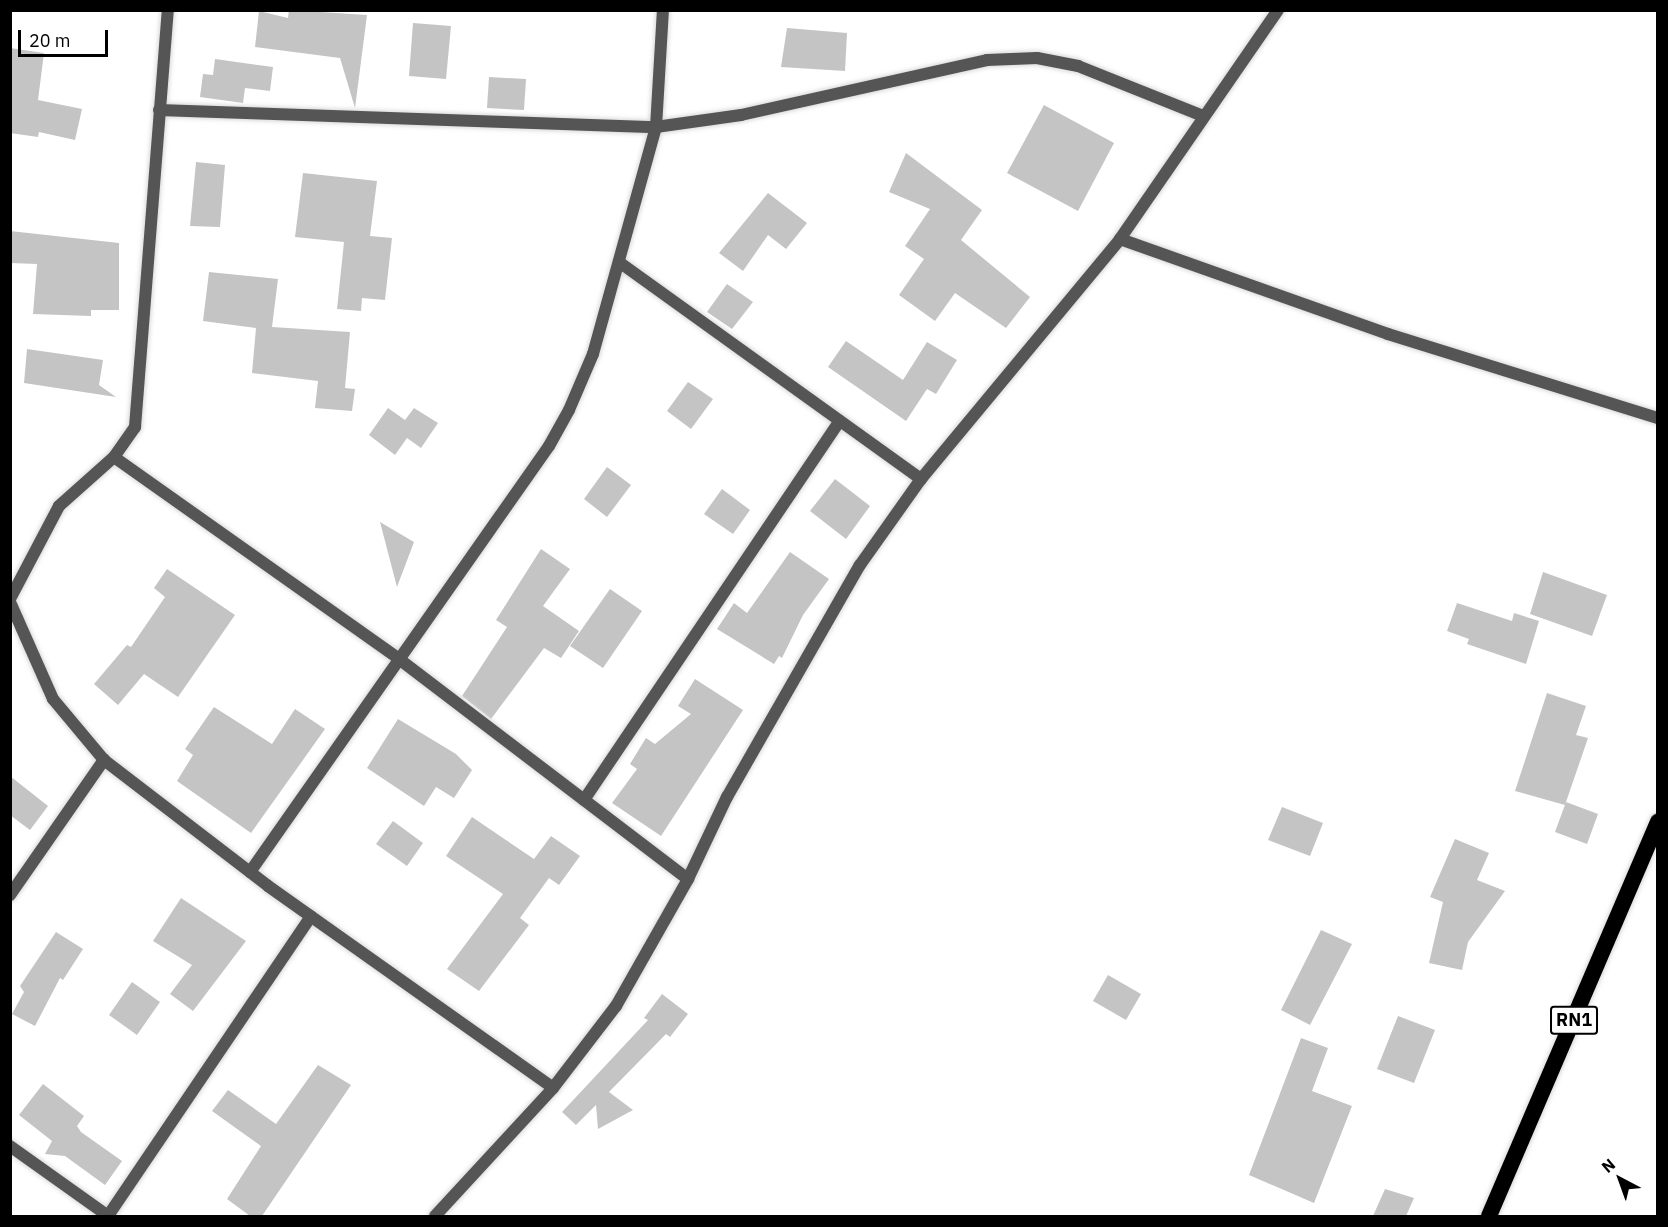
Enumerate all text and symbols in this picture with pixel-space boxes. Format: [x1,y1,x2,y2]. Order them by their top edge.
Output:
scale bar [21,18,111,56]
text: 20 m [29,29,71,52]
road number: RN1 [1550,1005,1598,1035]
north arrow [1590,1149,1650,1209]
text: N [1597,1154,1619,1177]

